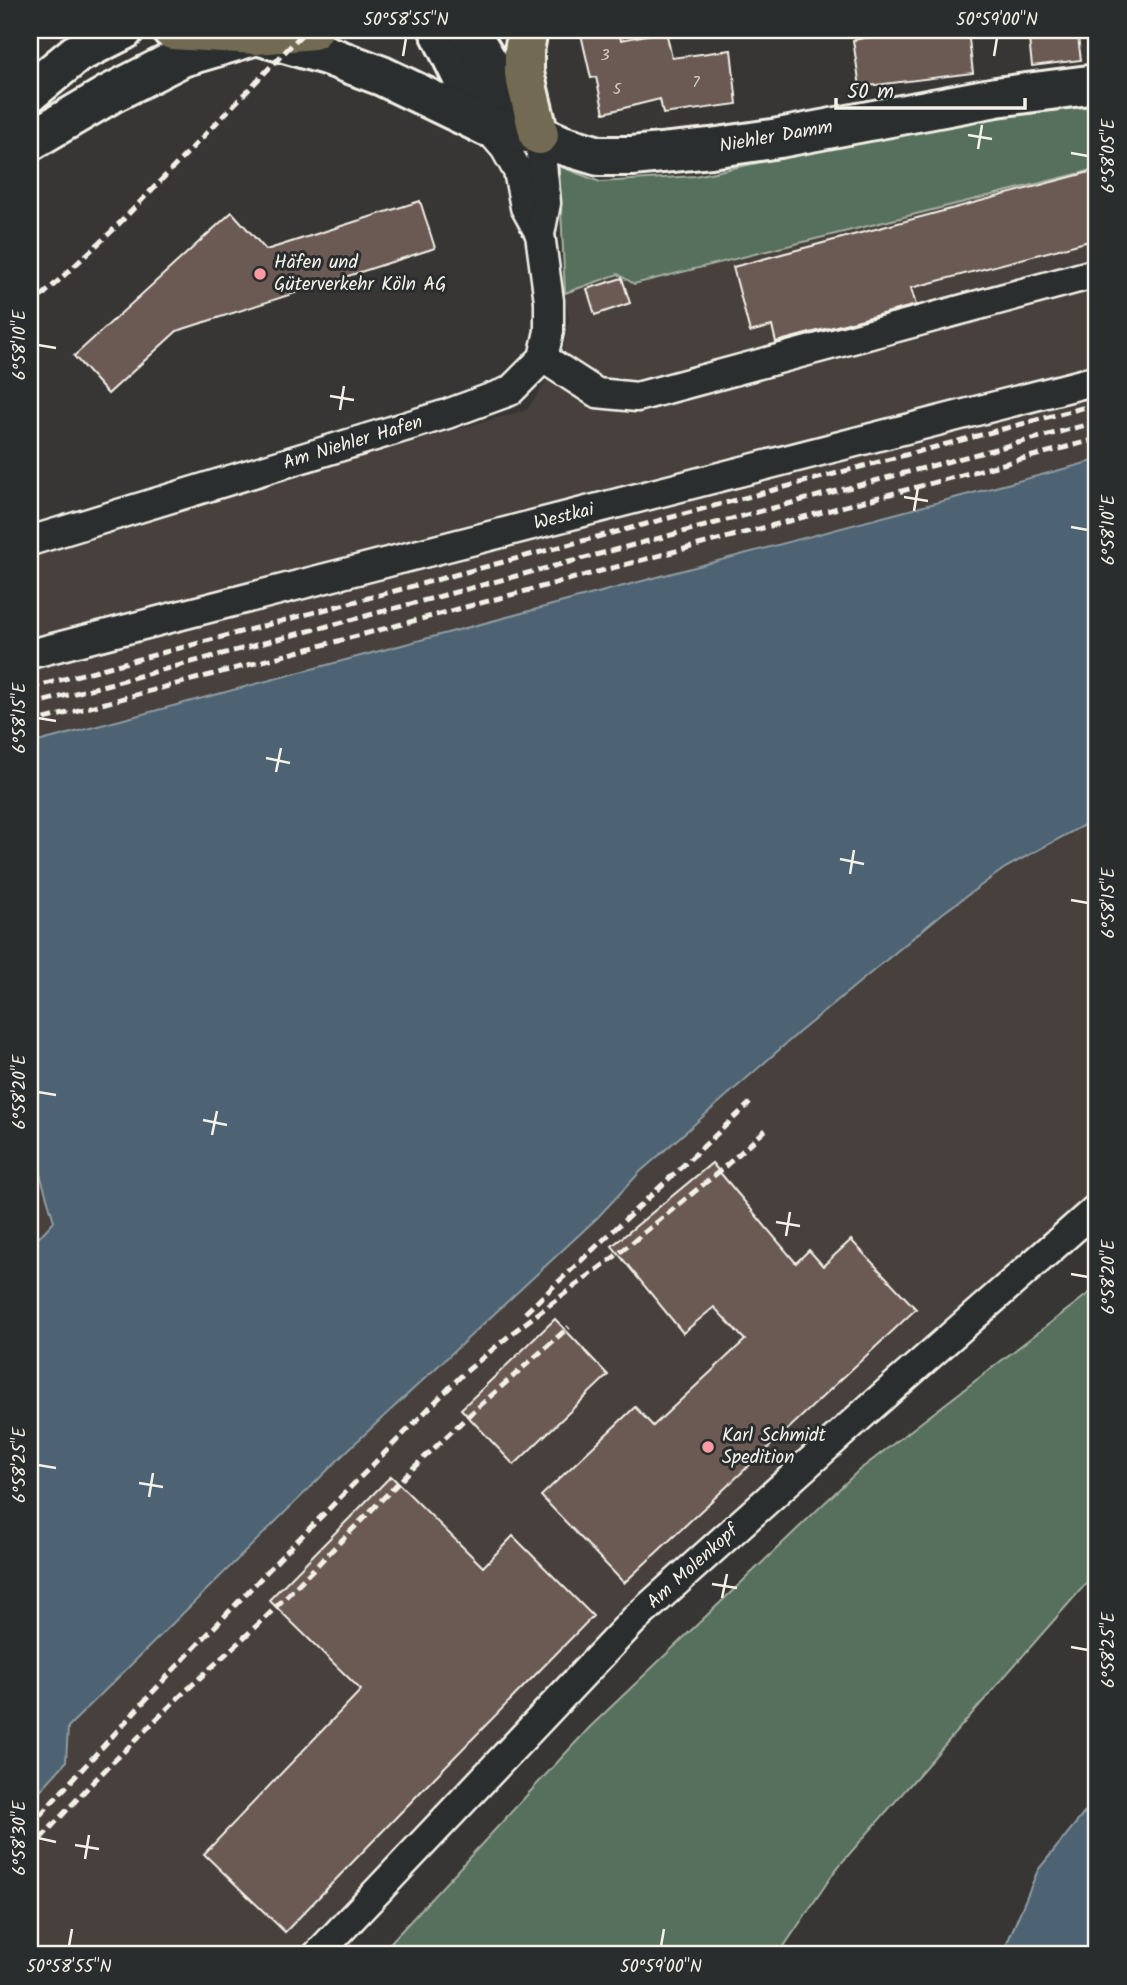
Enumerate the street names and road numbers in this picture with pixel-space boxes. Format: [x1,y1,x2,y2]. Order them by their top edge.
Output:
street label: Niehler Damm [717,112,835,162]
street label: Am Niehler Hafen [279,407,427,479]
street label: Westkai [531,495,599,539]
street label: Am Molenkopf [640,1516,747,1617]

